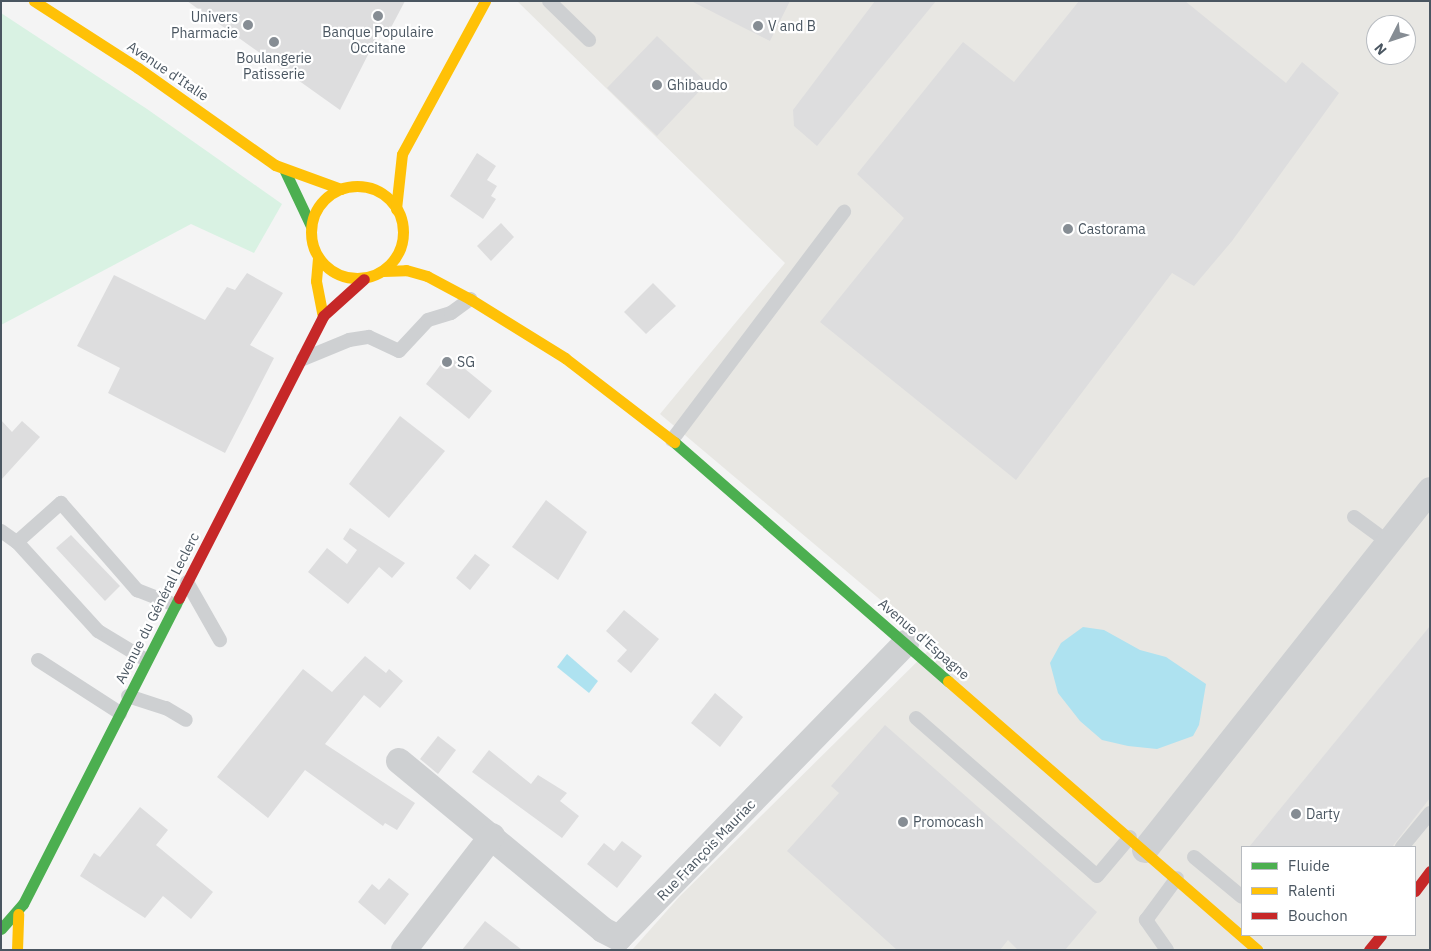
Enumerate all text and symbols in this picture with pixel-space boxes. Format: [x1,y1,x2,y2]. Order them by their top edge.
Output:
place label: Univers Pharmacie [171,9,238,41]
marker: Banque Populaire Occitane [372,10,384,22]
north arrow [1366,15,1416,65]
place label: V and B [768,18,816,34]
marker: Univers Pharmacie [242,19,254,31]
marker: V and B [752,20,764,32]
place label: Banque Populaire Occitane [322,24,434,56]
marker: Boulangerie Patisserie [268,36,280,48]
street label: Avenue d'Italie [124,38,212,104]
text: N [1370,39,1391,59]
place label: Boulangerie Patisserie [236,50,312,82]
place label: Ghibaudo [667,77,728,93]
marker: Ghibaudo [651,79,663,91]
place label: Castorama [1078,221,1146,237]
marker: Castorama [1062,223,1074,235]
place label: SG [457,354,475,370]
marker: SG [441,356,453,368]
street label: Avenue du Général Leclerc [112,530,202,686]
street label: Avenue d'Espagne [875,595,973,683]
street label: Rue François Mauriac [653,796,759,904]
place label: Darty [1306,806,1340,822]
marker: Darty [1290,808,1302,820]
place label: Promocash [913,814,984,830]
marker: Promocash [897,816,909,828]
legend [1241,846,1416,936]
text: Fluide [1288,856,1330,875]
text: Ralenti [1288,881,1335,900]
text: Bouchon [1288,906,1348,925]

